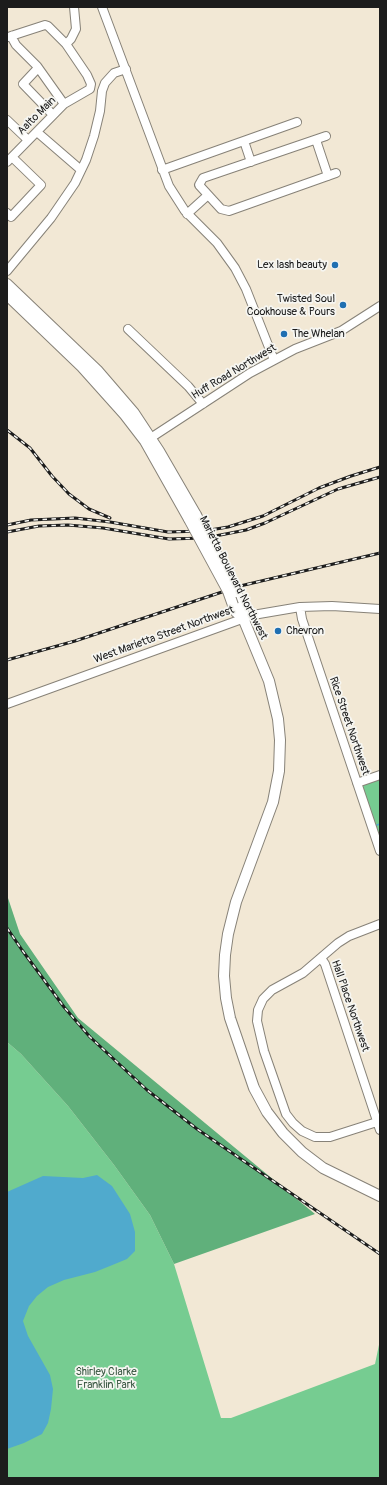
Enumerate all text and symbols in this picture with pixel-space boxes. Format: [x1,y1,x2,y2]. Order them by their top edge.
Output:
street label: Aalto Main [15,94,59,138]
place label: Lex lash beauty [257,258,327,272]
marker: Lex lash beauty [330,260,340,270]
place label: Twisted Soul Cookhouse & Pours [247,292,335,318]
marker: Twisted Soul Cookhouse & Pours [338,300,348,310]
place label: The Whelan [292,327,345,341]
marker: The Whelan [279,329,289,339]
street label: Huff Road Northwest [189,342,279,402]
street label: Marietta Boulevard Northwest [196,514,270,642]
street label: West Marietta Street Northwest [92,603,236,667]
place label: Chevron [286,624,324,638]
marker: Chevron [273,626,283,636]
street label: Rice Street Northwest [326,675,372,777]
street label: Hall Place Northwest [328,958,372,1054]
park label: Shirley Clarke Franklin Park [75,1365,137,1391]

